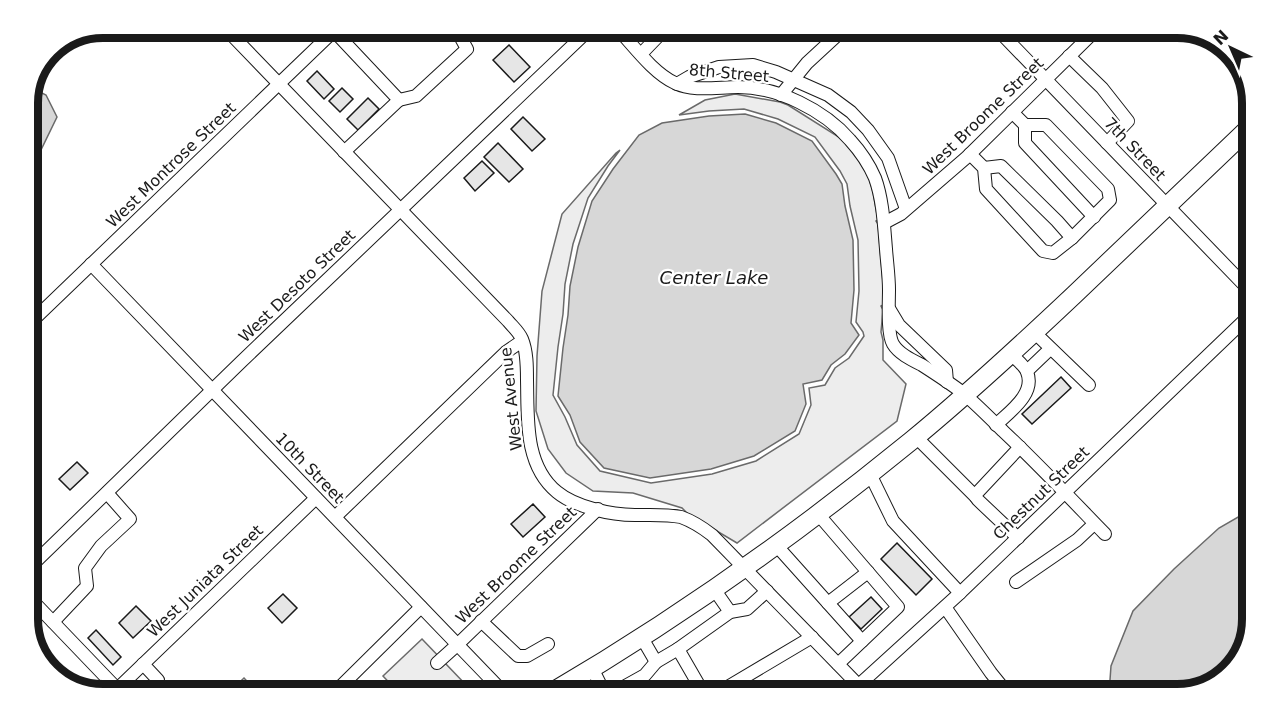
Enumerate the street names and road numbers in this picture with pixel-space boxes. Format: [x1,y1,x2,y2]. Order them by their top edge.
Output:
street label: West Broome Street [919,53,1047,179]
street label: 8th Street [688,60,770,86]
street label: West Montrose Street [102,98,240,232]
street label: 7th Street [1100,114,1170,184]
street label: West Desoto Street [235,226,359,346]
street label: West Avenue [496,346,526,452]
street label: 10th Street [272,429,348,507]
street label: Chestnut Street [989,442,1093,544]
street label: West Broome Street [452,502,580,628]
street label: West Juniata Street [143,521,267,641]

